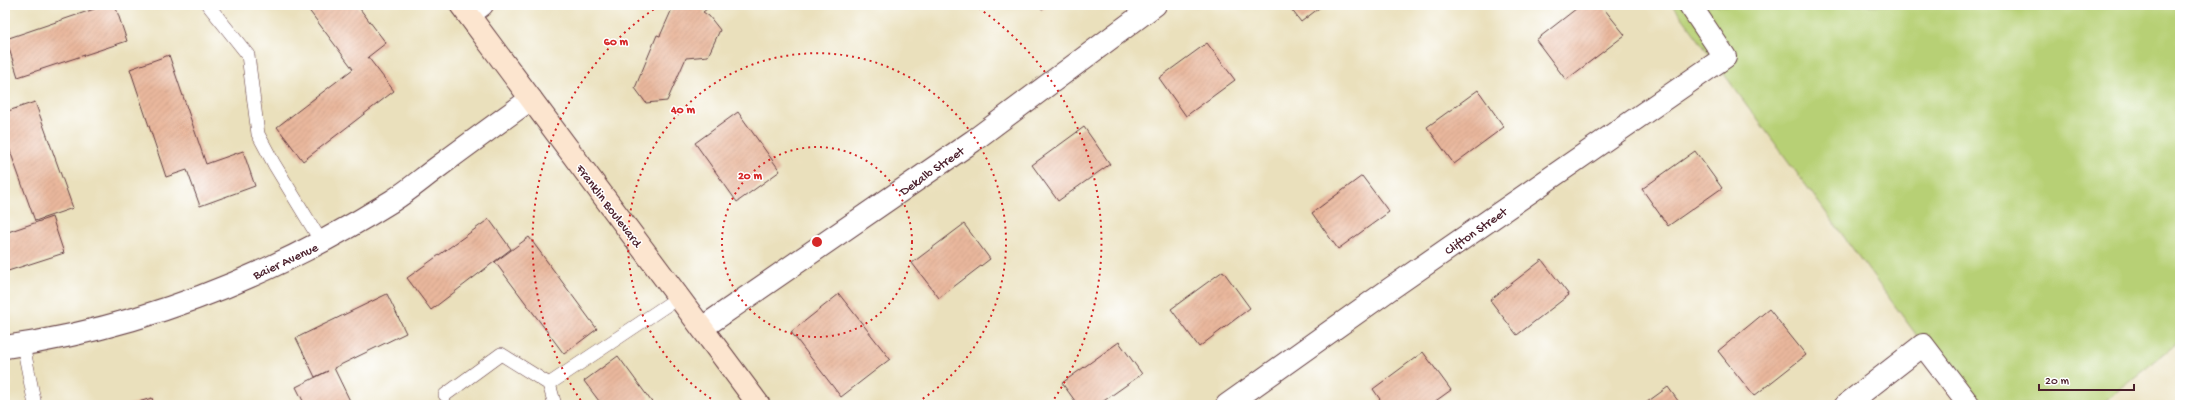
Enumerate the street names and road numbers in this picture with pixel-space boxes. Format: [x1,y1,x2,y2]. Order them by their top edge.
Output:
street label: Dekalb Street [896,143,969,200]
street label: Franklin Boulevard [571,161,645,252]
street label: Clifton Street [1442,204,1512,259]
street label: Baier Avenue [250,241,321,284]

